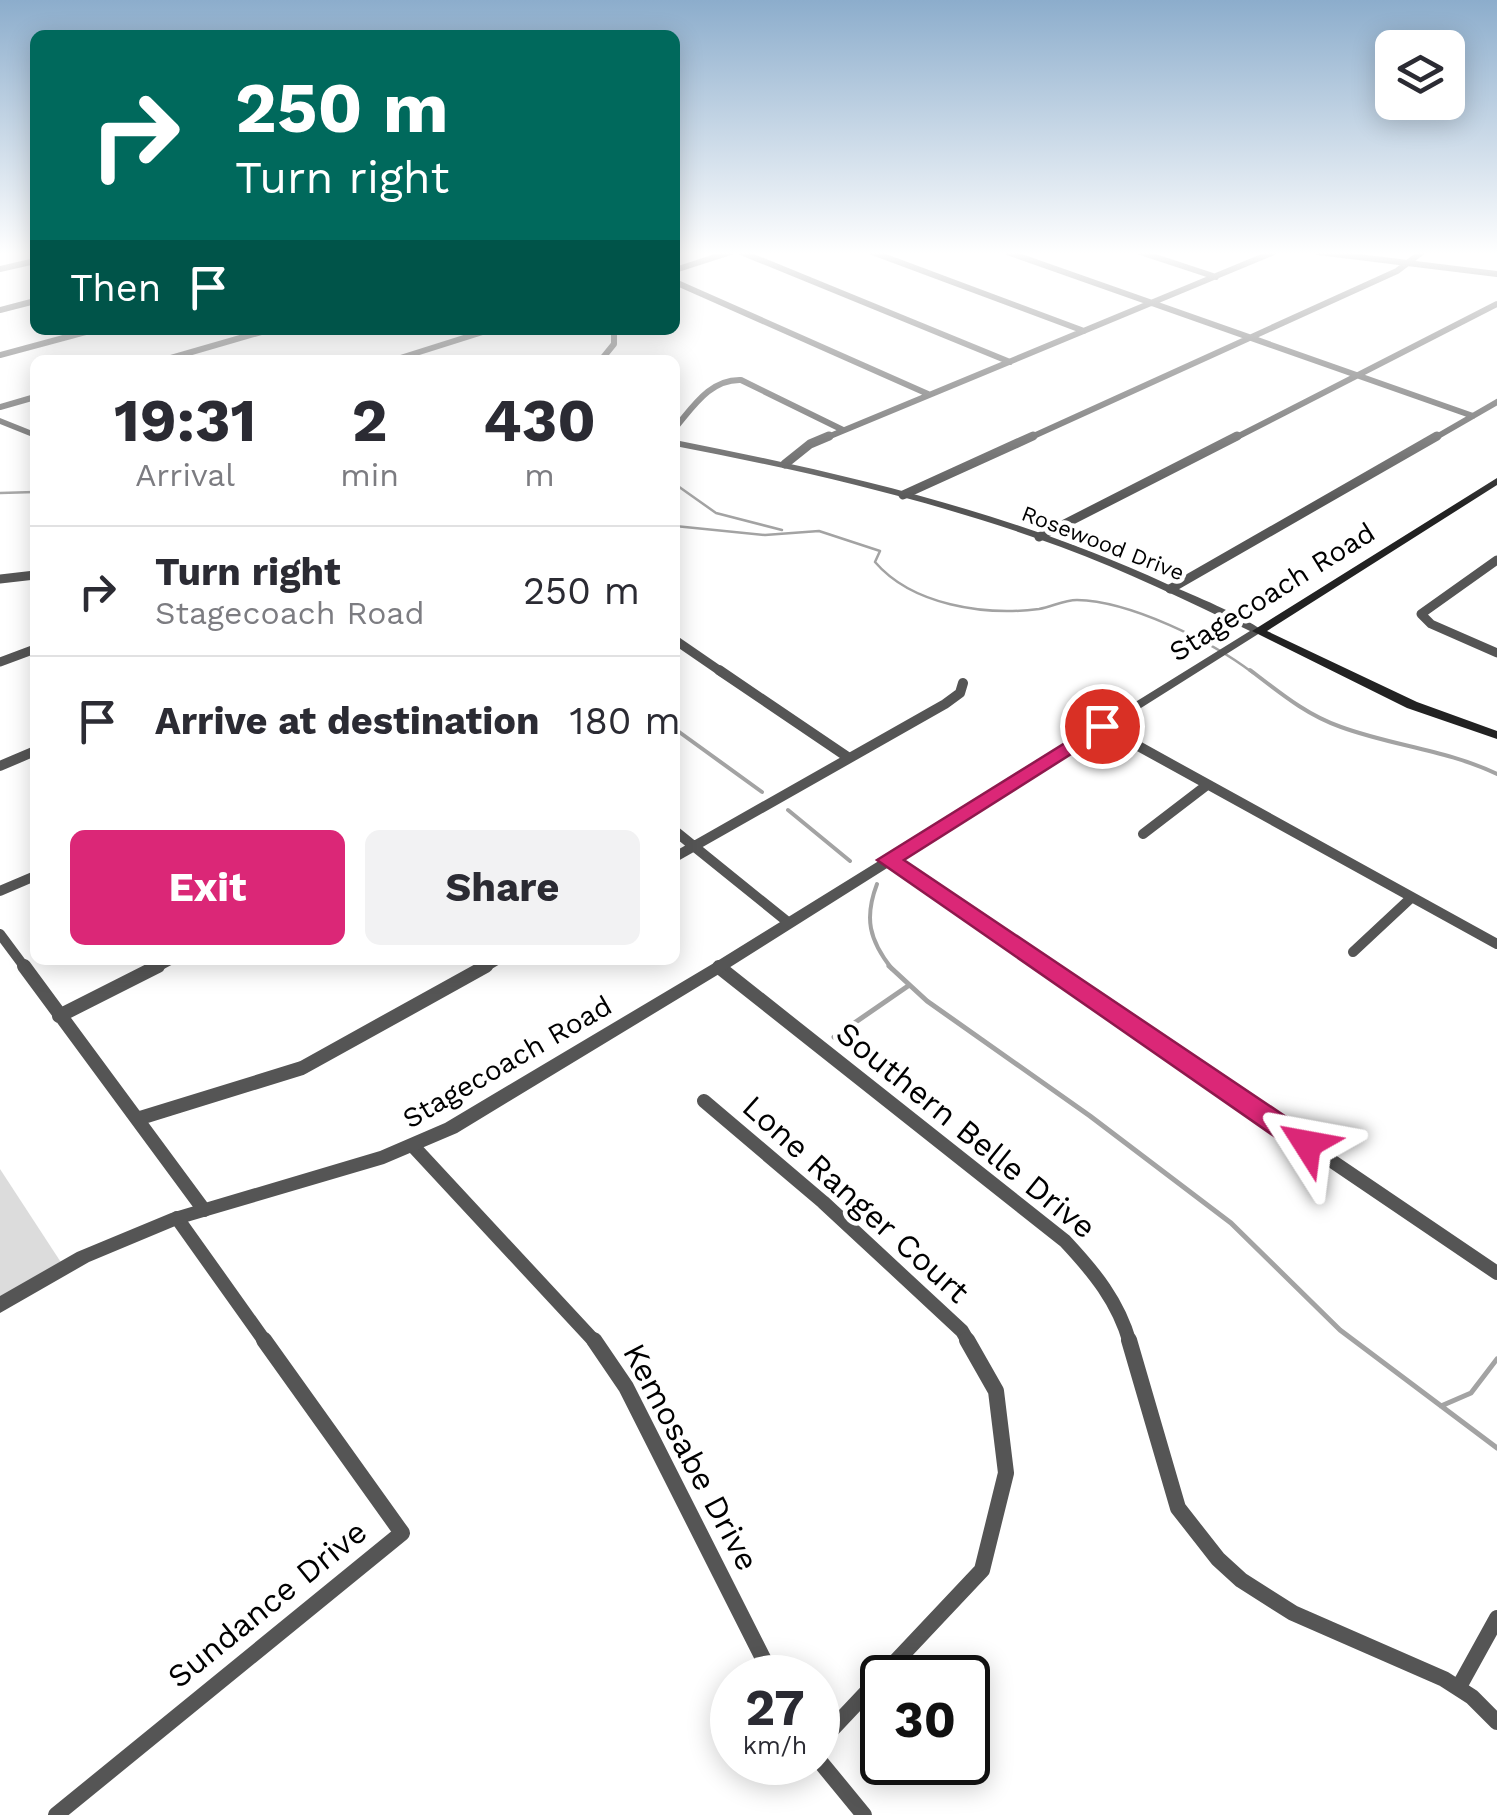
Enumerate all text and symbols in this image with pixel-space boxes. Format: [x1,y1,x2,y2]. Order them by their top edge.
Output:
map controls [1375,30,1465,120]
button: layers [1375,30,1465,120]
text: 250 m [235,67,449,149]
icon: right [70,70,200,200]
text: Turn right [235,151,449,204]
icon: arrive [181,260,236,315]
text: Then [70,266,161,310]
text: 19:31 [114,385,256,456]
text: 2 [352,385,388,456]
text: 430 [483,385,596,456]
text: Arrival [135,456,235,494]
text: min [340,456,399,494]
text: m [524,456,555,494]
street label: Rosewood Drive [1018,501,1188,585]
street label: Stagecoach Road [1163,516,1381,668]
text: Turn right [155,550,341,594]
icon: right [70,564,125,619]
text: 250 m [523,569,640,613]
text: Stagecoach Road [155,594,425,632]
pin [1060,684,1145,769]
icon: arrive [70,694,125,749]
text: Arrive at destination [155,699,540,743]
text: 180 m [570,699,681,743]
icon: arrive [1075,699,1130,754]
button: Exit [70,830,345,945]
button: Share [365,830,640,945]
street label: Stagecoach Road [397,989,617,1135]
street label: Southern Belle Drive [829,1014,1103,1246]
street label: Lone Ranger Court [735,1087,977,1311]
position arrow [1255,1092,1359,1196]
street label: Kemosabe Drive [615,1337,767,1577]
street label: Sundance Drive [160,1512,374,1696]
speed limit sign: 30 [860,1655,990,1785]
text: 27 [745,1678,805,1737]
text: km/h [743,1731,807,1760]

